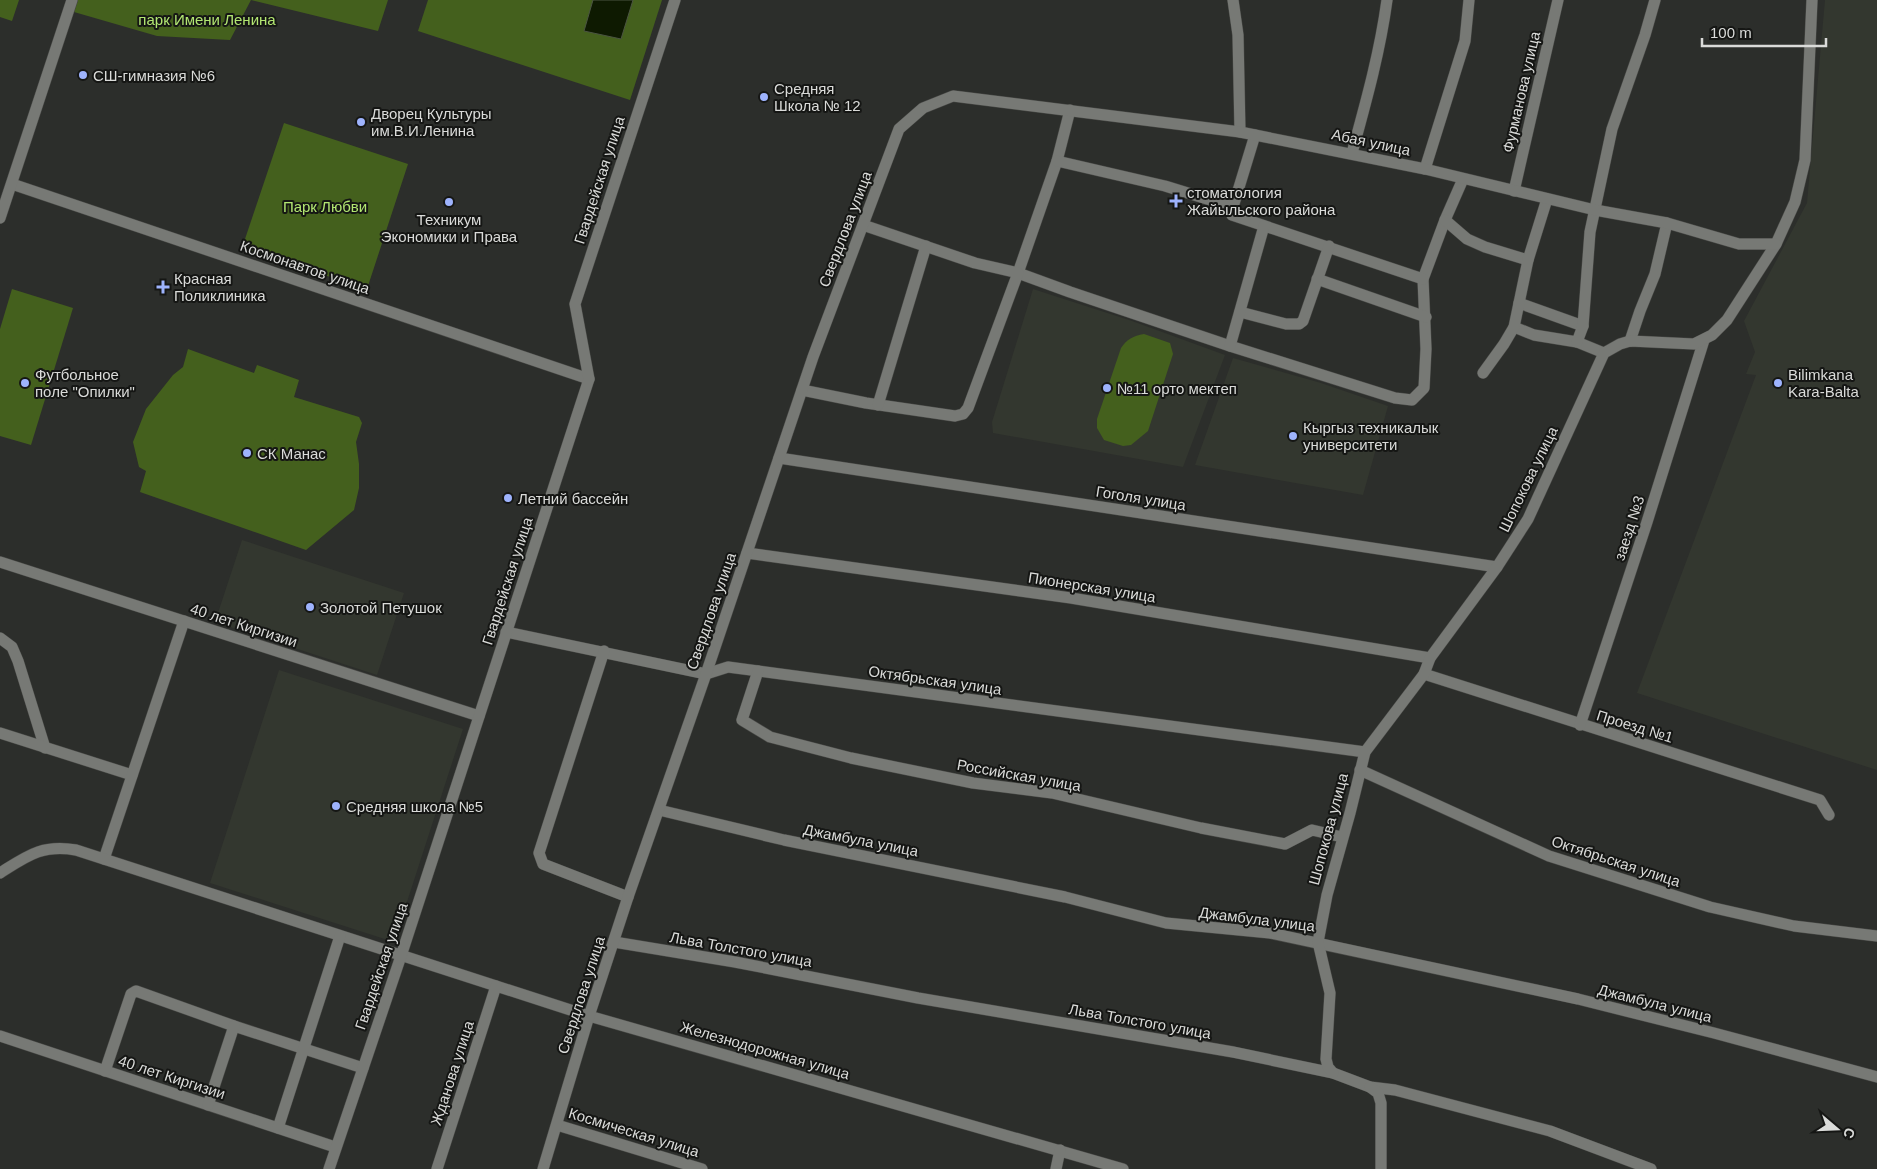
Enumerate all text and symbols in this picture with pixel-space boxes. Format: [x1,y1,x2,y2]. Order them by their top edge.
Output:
park label: парк Имени Ленина [138,11,276,28]
scale bar [1702,15,1826,47]
text: 100 m [1710,24,1752,41]
street label: Фурманова улица [1499,29,1543,154]
place label: СШ-гимназия №6 [93,67,215,84]
marker: СШ-гимназия №6 [77,69,89,81]
place label: Средняя Школа № 12 [774,80,861,114]
marker: Средняя Школа № 12 [758,91,770,103]
place label: Дворец Культуры им.В.И.Ленина [371,105,492,139]
street label: Гвардейская улица [570,113,628,246]
marker: Дворец Культуры им.В.И.Ленина [355,116,367,128]
street label: Абая улица [1330,125,1413,159]
street label: Свердлова улица [815,168,875,289]
place label: стоматология Жайыльского района [1187,184,1336,218]
marker: стоматология Жайыльского района [1169,194,1183,208]
marker: Техникум Экономики и Права [443,196,455,208]
park label: Парк Любви [283,198,367,215]
place label: Техникум Экономики и Права [381,211,518,245]
street label: Космонавтов улица [238,237,373,297]
place label: Красная Поликлиника [174,270,266,304]
marker: Красная Поликлиника [156,280,170,294]
place label: Футбольное поле "Опилки" [35,366,135,400]
place label: Bilimkana Kara-Balta [1788,366,1860,400]
marker: Футбольное поле "Опилки" [19,377,31,389]
marker: Bilimkana Kara-Balta [1772,377,1784,389]
place label: №11 орто мектеп [1117,380,1237,397]
marker: №11 орто мектеп [1101,382,1113,394]
place label: Кыргыз техникалык университети [1303,419,1439,453]
street label: Шопокова улица [1495,423,1561,534]
marker: Кыргыз техникалык университети [1287,430,1299,442]
place label: СК Манас [257,445,326,462]
marker: СК Манас [241,447,253,459]
street label: Гоголя улица [1095,482,1188,514]
place label: Летний бассейн [518,490,628,507]
marker: Летний бассейн [502,492,514,504]
street label: заезд №3 [1611,493,1647,563]
street label: Гвардейская улица [478,514,536,647]
street label: Свердлова улица [683,550,739,672]
street label: Пионерская улица [1027,569,1158,606]
place label: Золотой Петушок [320,599,442,616]
street label: 40 лет Киргизии [188,600,300,650]
marker: Золотой Петушок [304,601,316,613]
street label: Октябрьская улица [867,662,1003,698]
street label: Проезд №1 [1595,706,1675,746]
street label: Российская улица [956,756,1083,794]
street label: Шопокова улица [1305,771,1351,887]
place label: Средняя школа №5 [346,798,483,815]
marker: Средняя школа №5 [330,800,342,812]
street label: Джамбула улица [802,821,921,860]
street label: Октябрьская улица [1549,832,1683,890]
street label: Гвардейская улица [351,900,411,1032]
street label: Джамбула улица [1198,903,1317,935]
street label: Льва Толстого улица [669,928,814,970]
street label: Свердлова улица [554,933,608,1056]
street label: Джамбула улица [1596,981,1714,1026]
street label: Льва Толстого улица [1068,1000,1213,1042]
street label: Жданова улица [427,1018,477,1128]
street label: Железнодорожная улица [678,1018,852,1083]
street label: 40 лет Киргизии [116,1052,228,1102]
street label: Космическая улица [567,1104,702,1160]
north arrow [1812,1104,1862,1154]
text: С [1840,1126,1859,1141]

